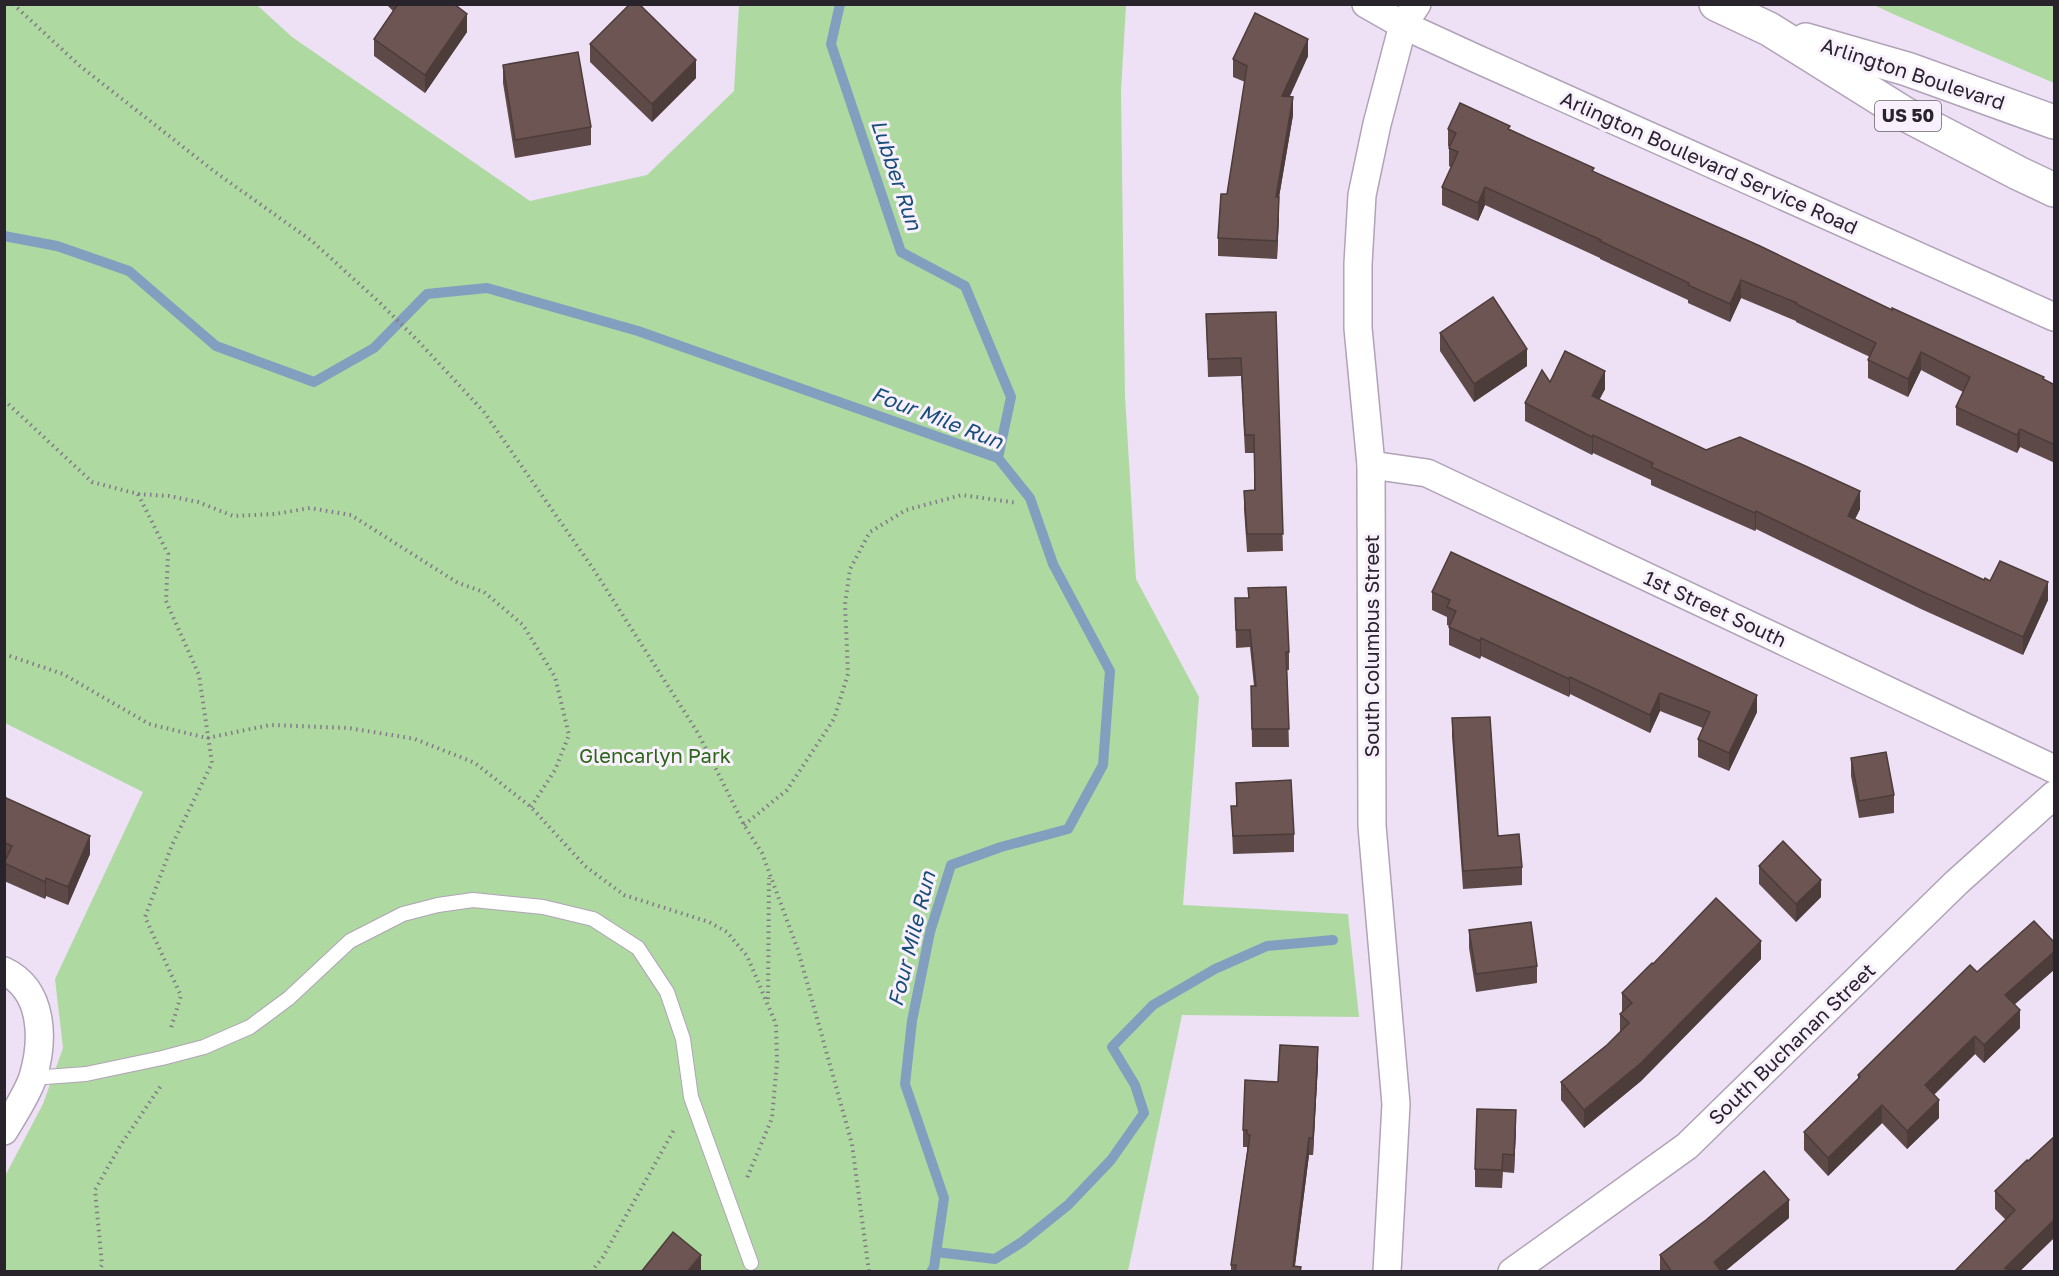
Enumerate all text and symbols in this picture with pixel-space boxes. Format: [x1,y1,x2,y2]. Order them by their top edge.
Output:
street label: Arlington Boulevard [1819,32,2008,114]
street label: Arlington Boulevard Service Road [1557,86,1862,239]
road number: US 50 [1875,101,1941,131]
water label: Lubber Run [866,116,928,234]
water label: Four Mile Run [868,380,1008,454]
street label: South Columbus Street [1359,534,1383,758]
street label: 1st Street South [1640,565,1791,652]
park label: Glencarlyn Park [579,743,731,767]
water label: Four Mile Run [882,868,941,1009]
street label: South Buchanan Street [1703,957,1880,1129]

